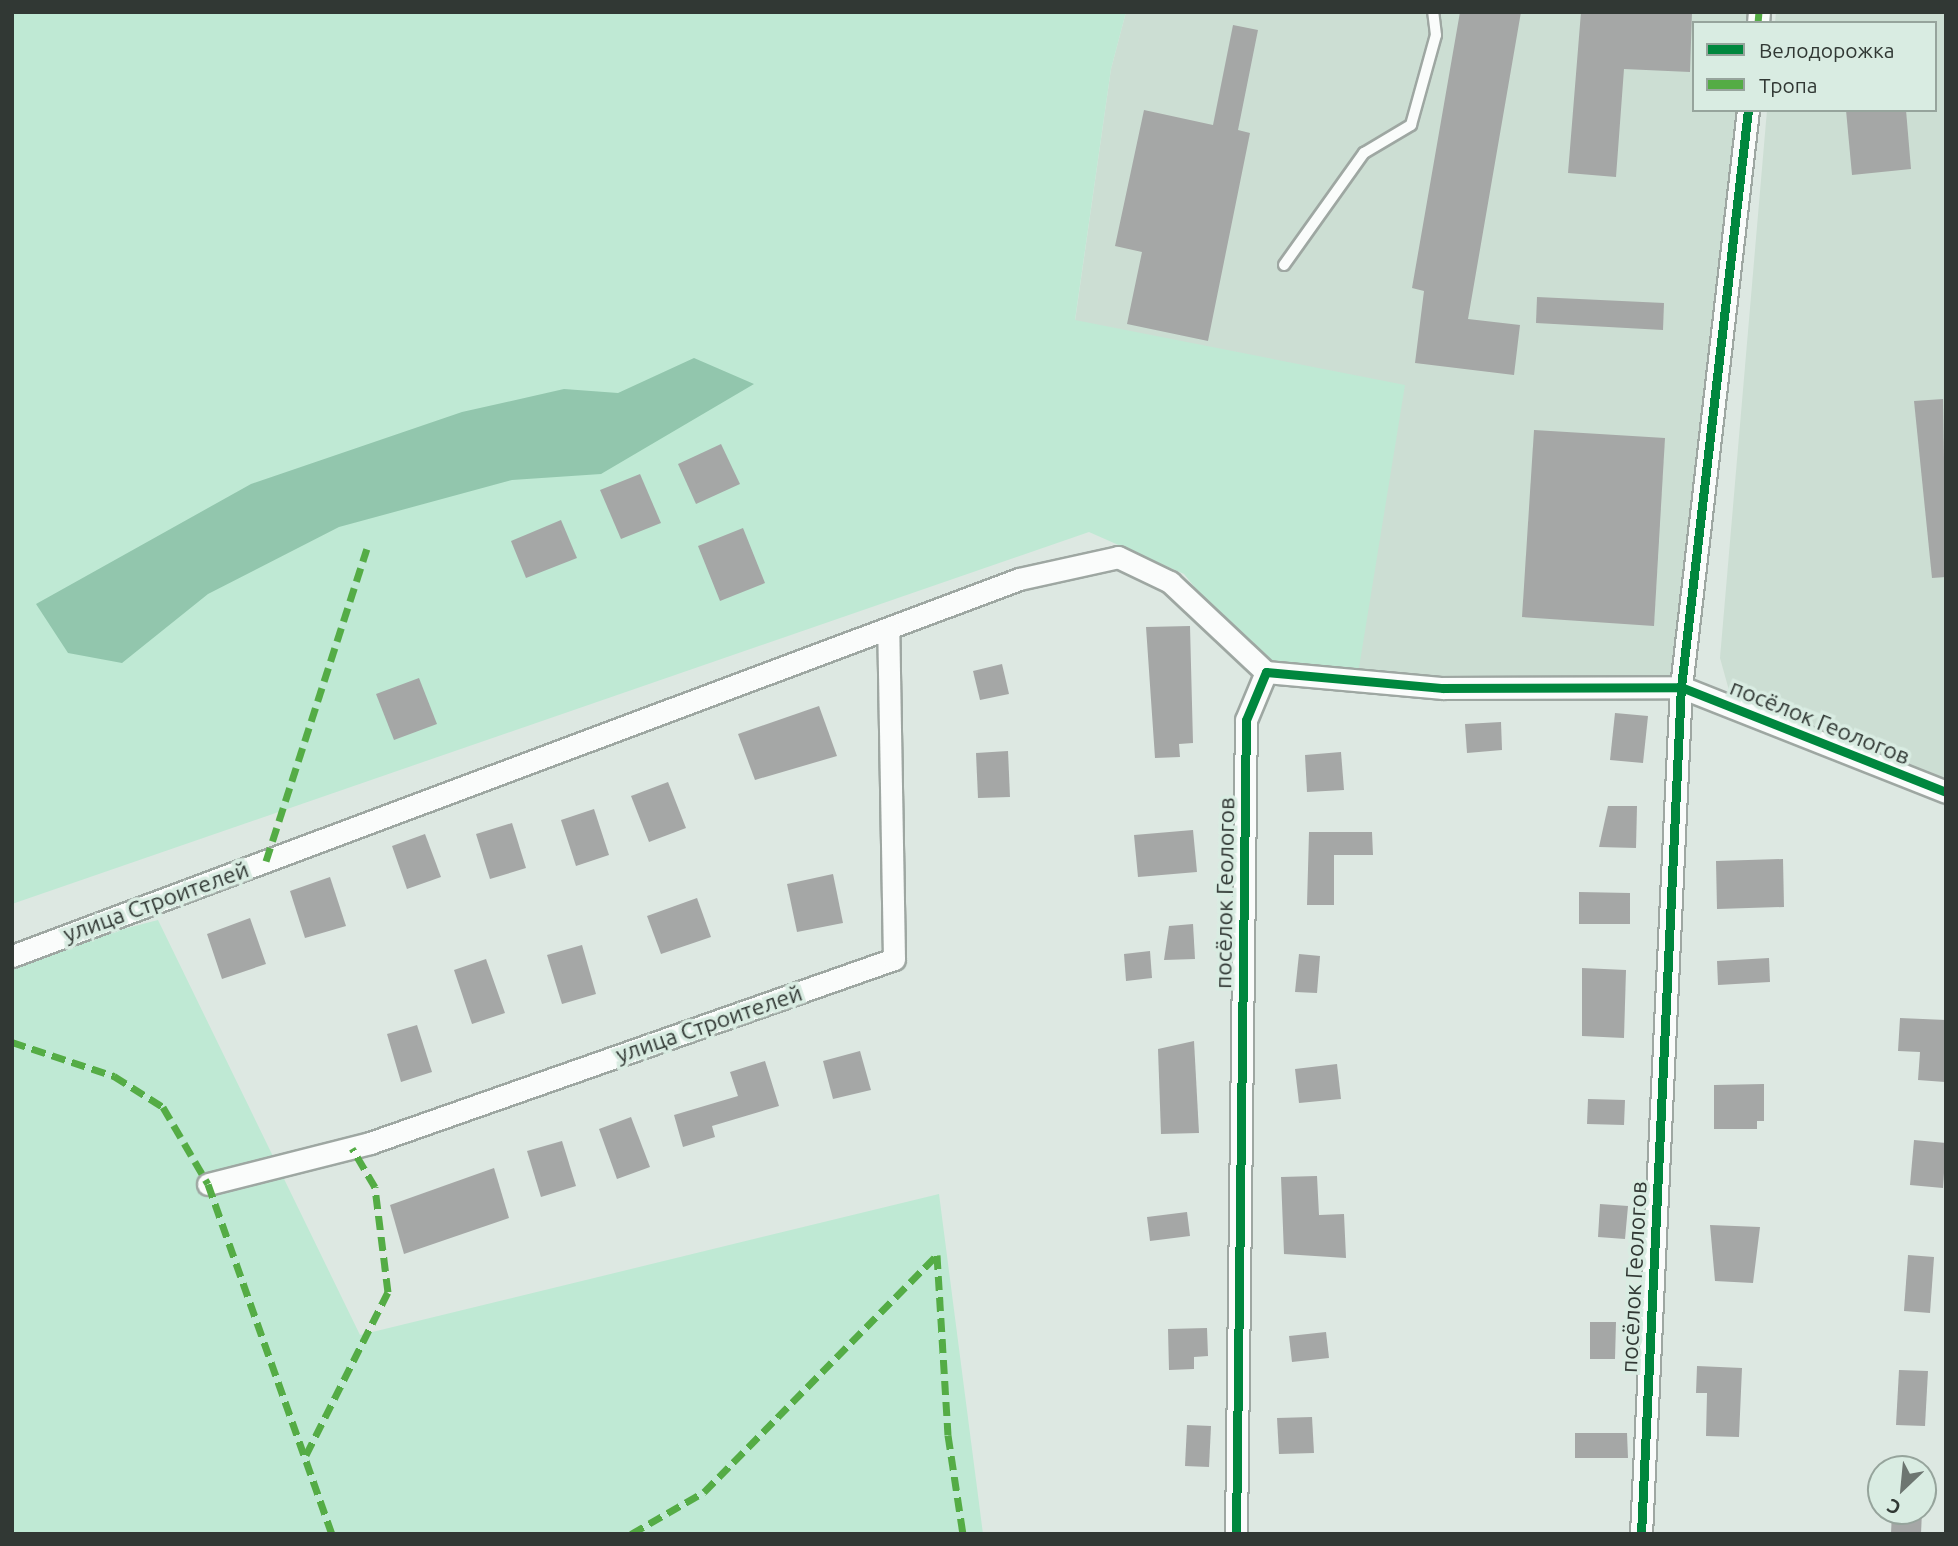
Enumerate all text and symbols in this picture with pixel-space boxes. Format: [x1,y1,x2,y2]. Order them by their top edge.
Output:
legend [1692,21,1937,112]
text: Велодорожка [1759,38,1895,62]
text: Тропа [1759,73,1818,97]
street label: посёлок Геологов [1726,673,1914,771]
street label: посёлок Геологов [1210,797,1240,989]
street label: улица Строителей [60,856,252,948]
street label: улица Строителей [612,979,806,1069]
street label: посёлок Геологов [1615,1181,1653,1373]
north arrow [1867,1455,1937,1525]
text: С [1883,1495,1904,1520]

